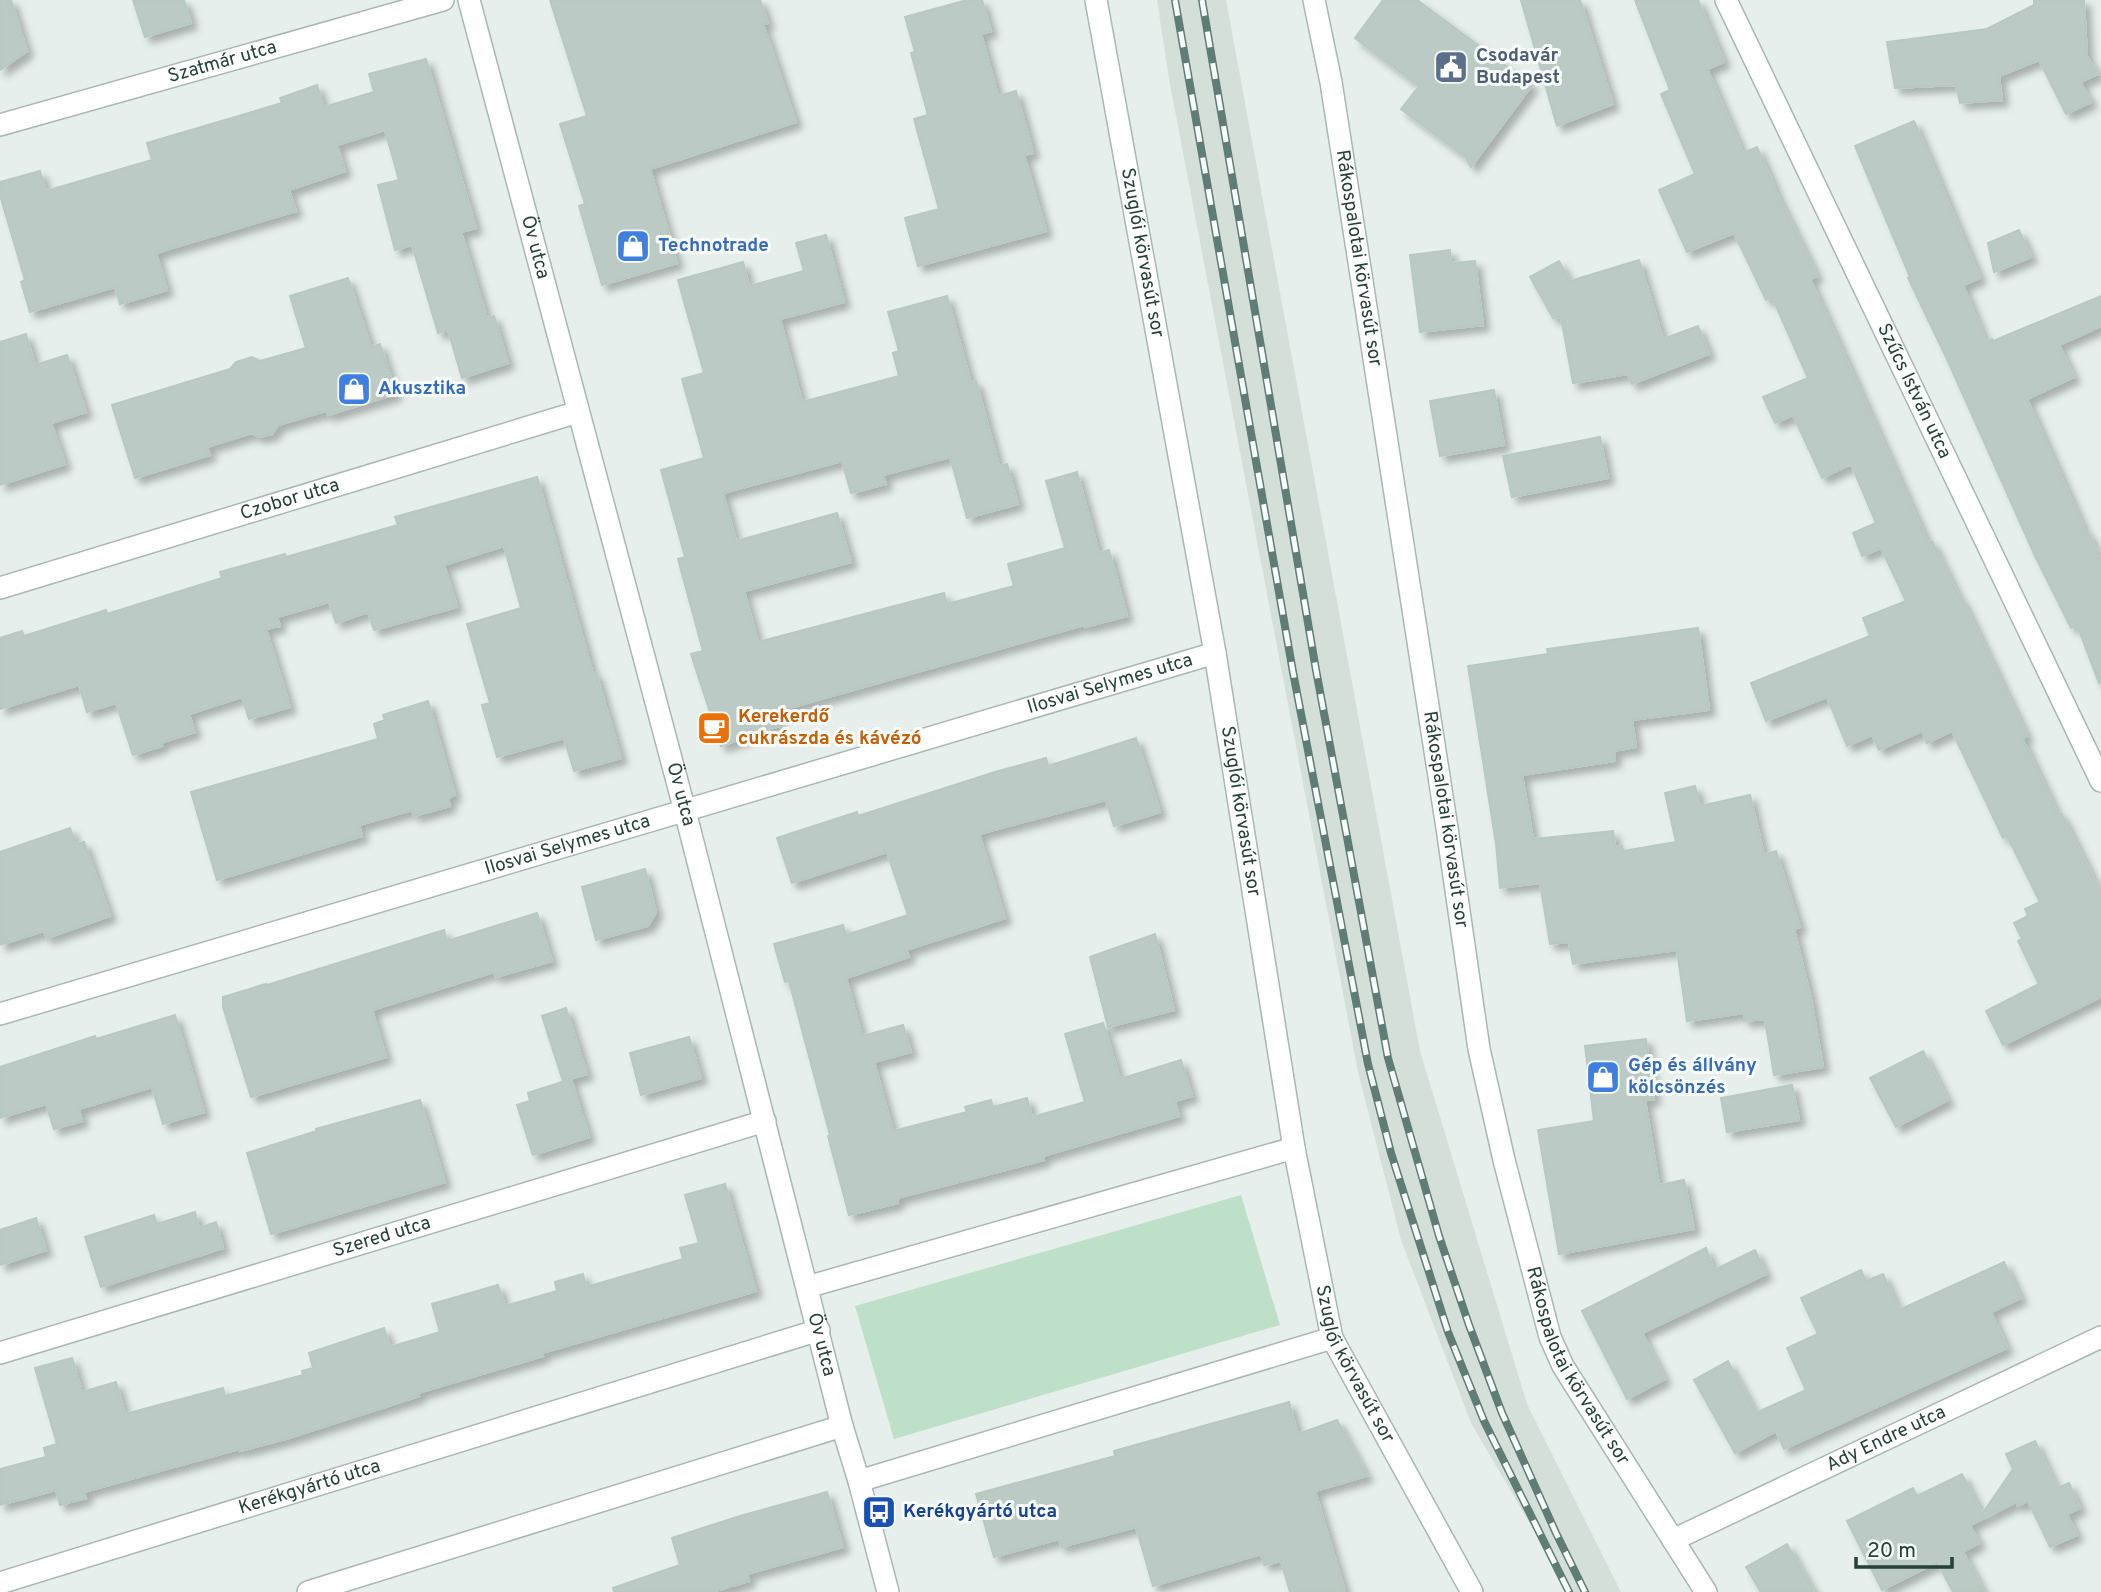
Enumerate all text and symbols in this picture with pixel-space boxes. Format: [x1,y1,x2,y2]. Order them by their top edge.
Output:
street label: Szatmár utca [165,35,280,89]
place label: Csodavár Budapest [1476,44,1560,90]
public building icon: Csodavár Budapest [1432,48,1470,86]
street label: Rákospalotai körvasút sor [1330,148,1387,369]
street label: Szuglói körvasút sor [1115,166,1169,340]
street label: Öv utca [515,213,555,282]
shop icon: Technotrade [614,227,652,265]
place label: Technotrade [658,234,769,258]
street label: Szűcs István utca [1871,320,1957,463]
shop icon: Akusztika [335,370,373,408]
place label: Akusztika [378,377,466,401]
street label: Czobor utca [237,473,342,526]
street label: Ilosvai Selymes utca [1024,648,1196,720]
place label: Kerekerdő cukrászda és kávézó [738,705,922,751]
cafe icon: Kerekerdő cukrászda és kávézó [695,709,733,747]
street label: Rákospalotai körvasút sor [1417,709,1473,930]
street label: Szuglói körvasút sor [1215,724,1266,899]
street label: Öv utca [661,760,700,829]
street label: Ilosvai Selymes utca [482,809,653,881]
place label: Gép és állvány kölcsönzés [1628,1054,1757,1100]
shop icon: Gép és állvány kölcsönzés [1584,1058,1622,1096]
street label: Szered utca [330,1211,434,1263]
street label: Rákospalotai körvasút sor [1520,1264,1635,1470]
street label: Szuglói körvasút sor [1310,1283,1400,1448]
street label: Öv utca [802,1310,841,1379]
street label: Ady Endre utca [1823,1400,1950,1477]
street label: Kerékgyártó utca [236,1454,383,1521]
bus stop icon: Kerékgyártó utca [860,1493,898,1531]
place label: Kerékgyártó utca [903,1500,1057,1524]
scale bar [1856,1526,1952,1570]
text: 20 m [1867,1538,1916,1565]

